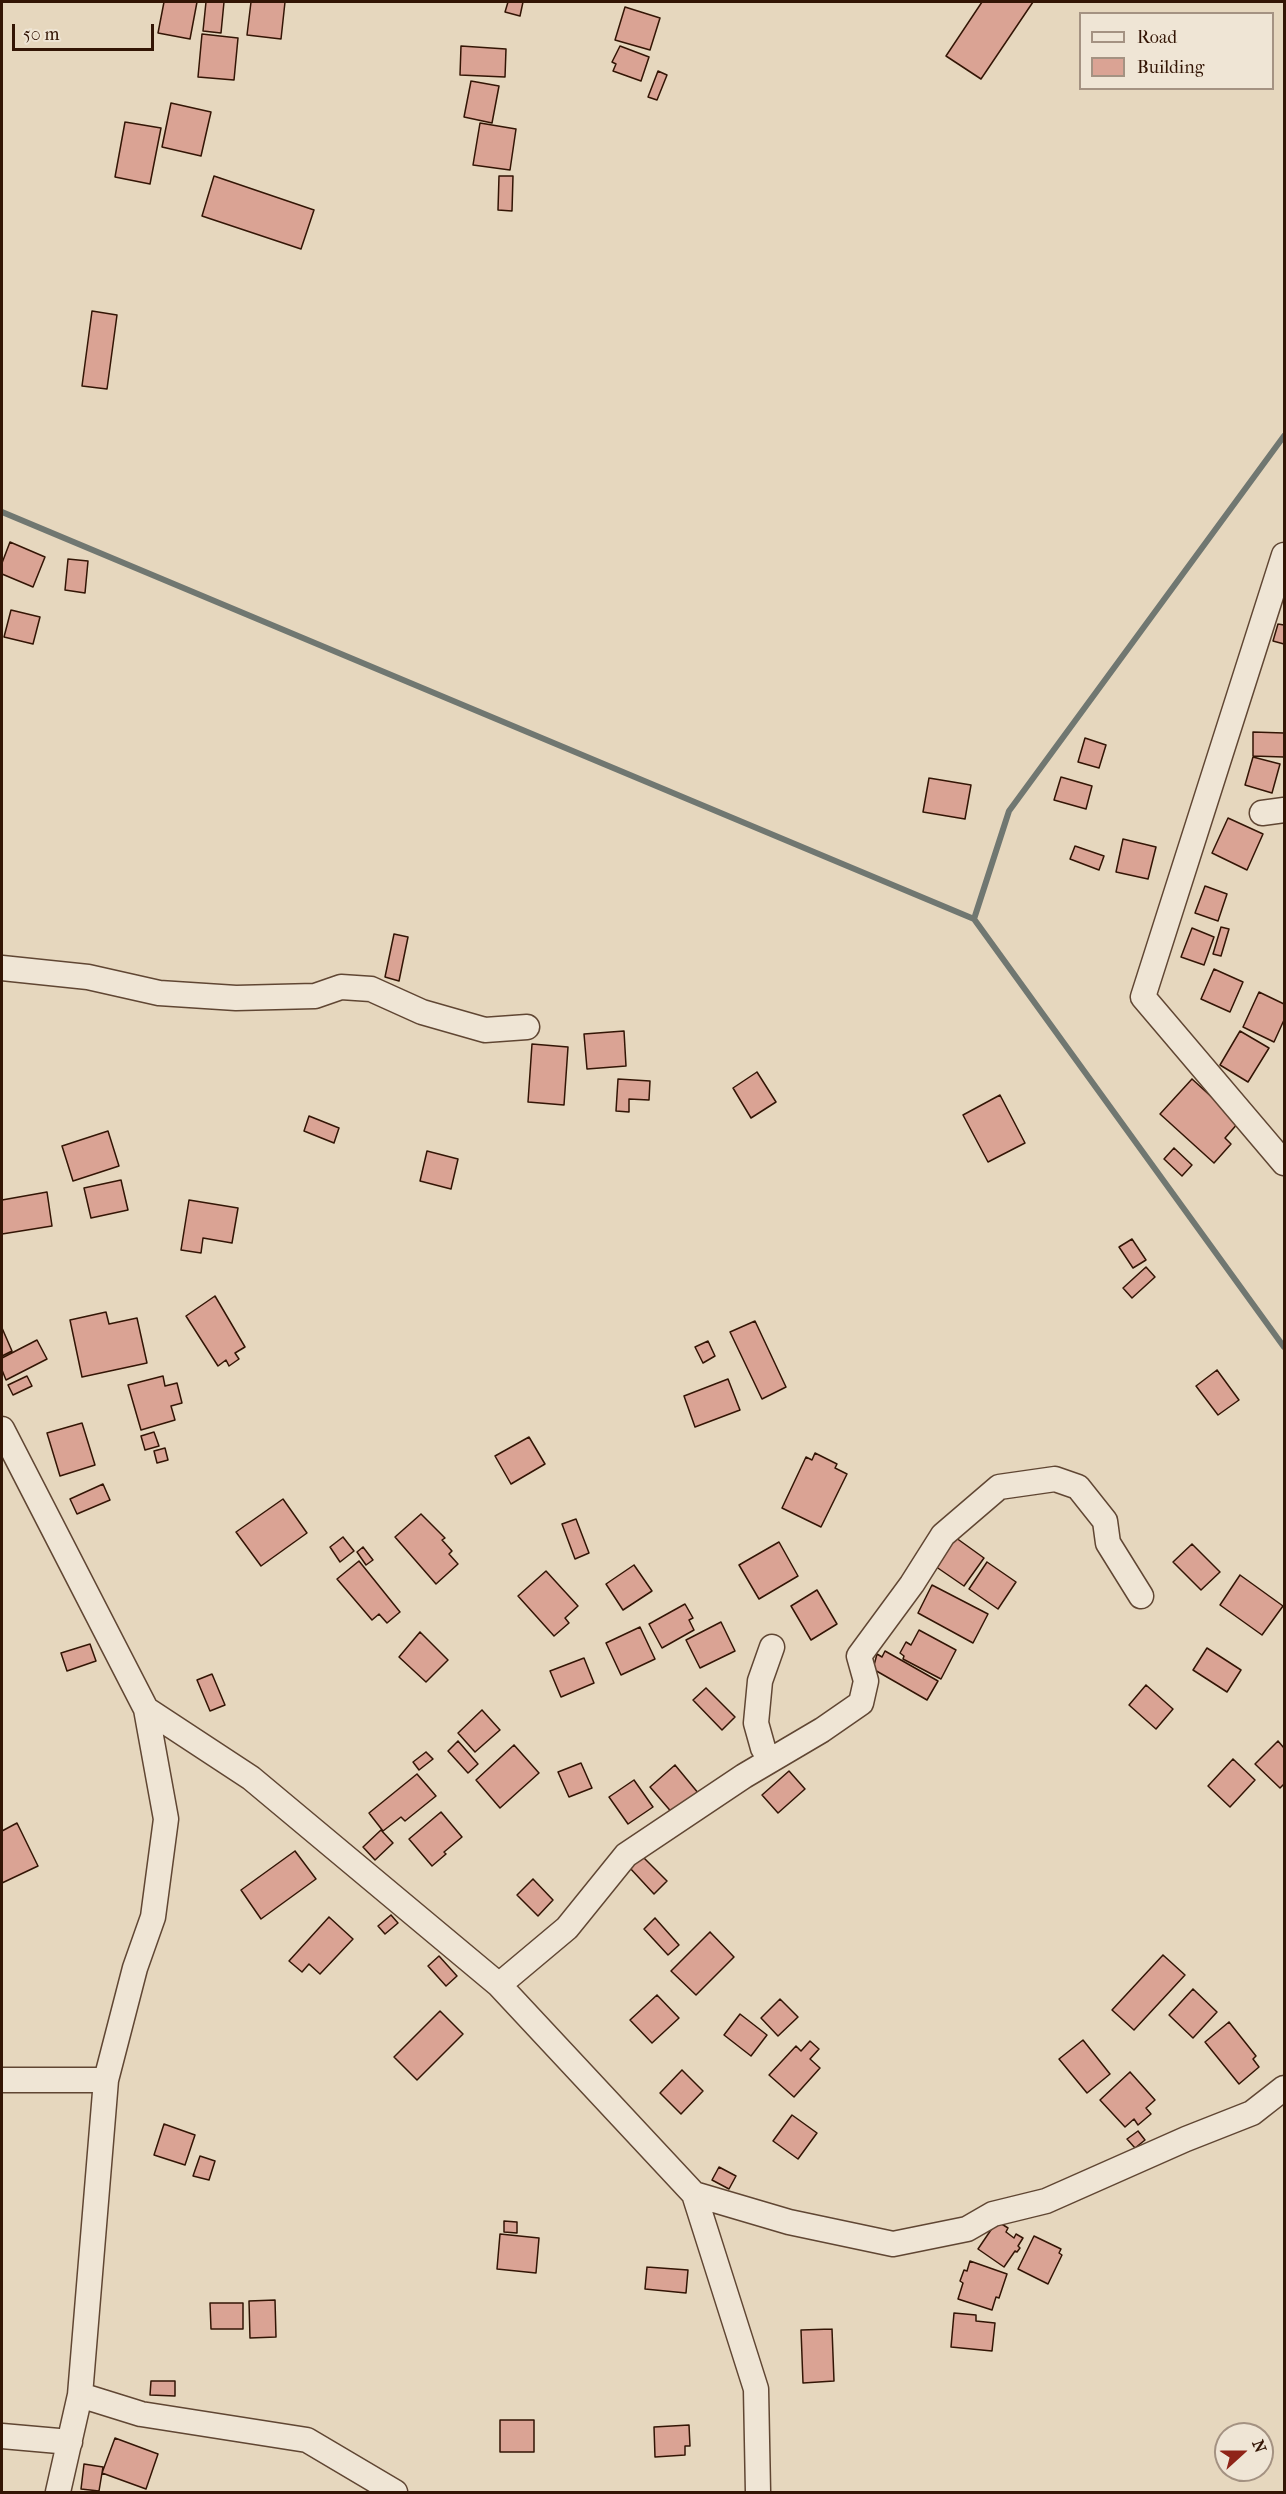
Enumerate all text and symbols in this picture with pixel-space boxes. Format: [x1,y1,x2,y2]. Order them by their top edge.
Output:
scale bar [15,12,158,50]
legend [1079,12,1274,90]
text: 50 m [23,24,59,45]
text: Road [1137,27,1177,48]
text: Building [1137,57,1204,78]
north arrow [1214,2422,1274,2482]
text: N [1248,2437,1270,2455]

